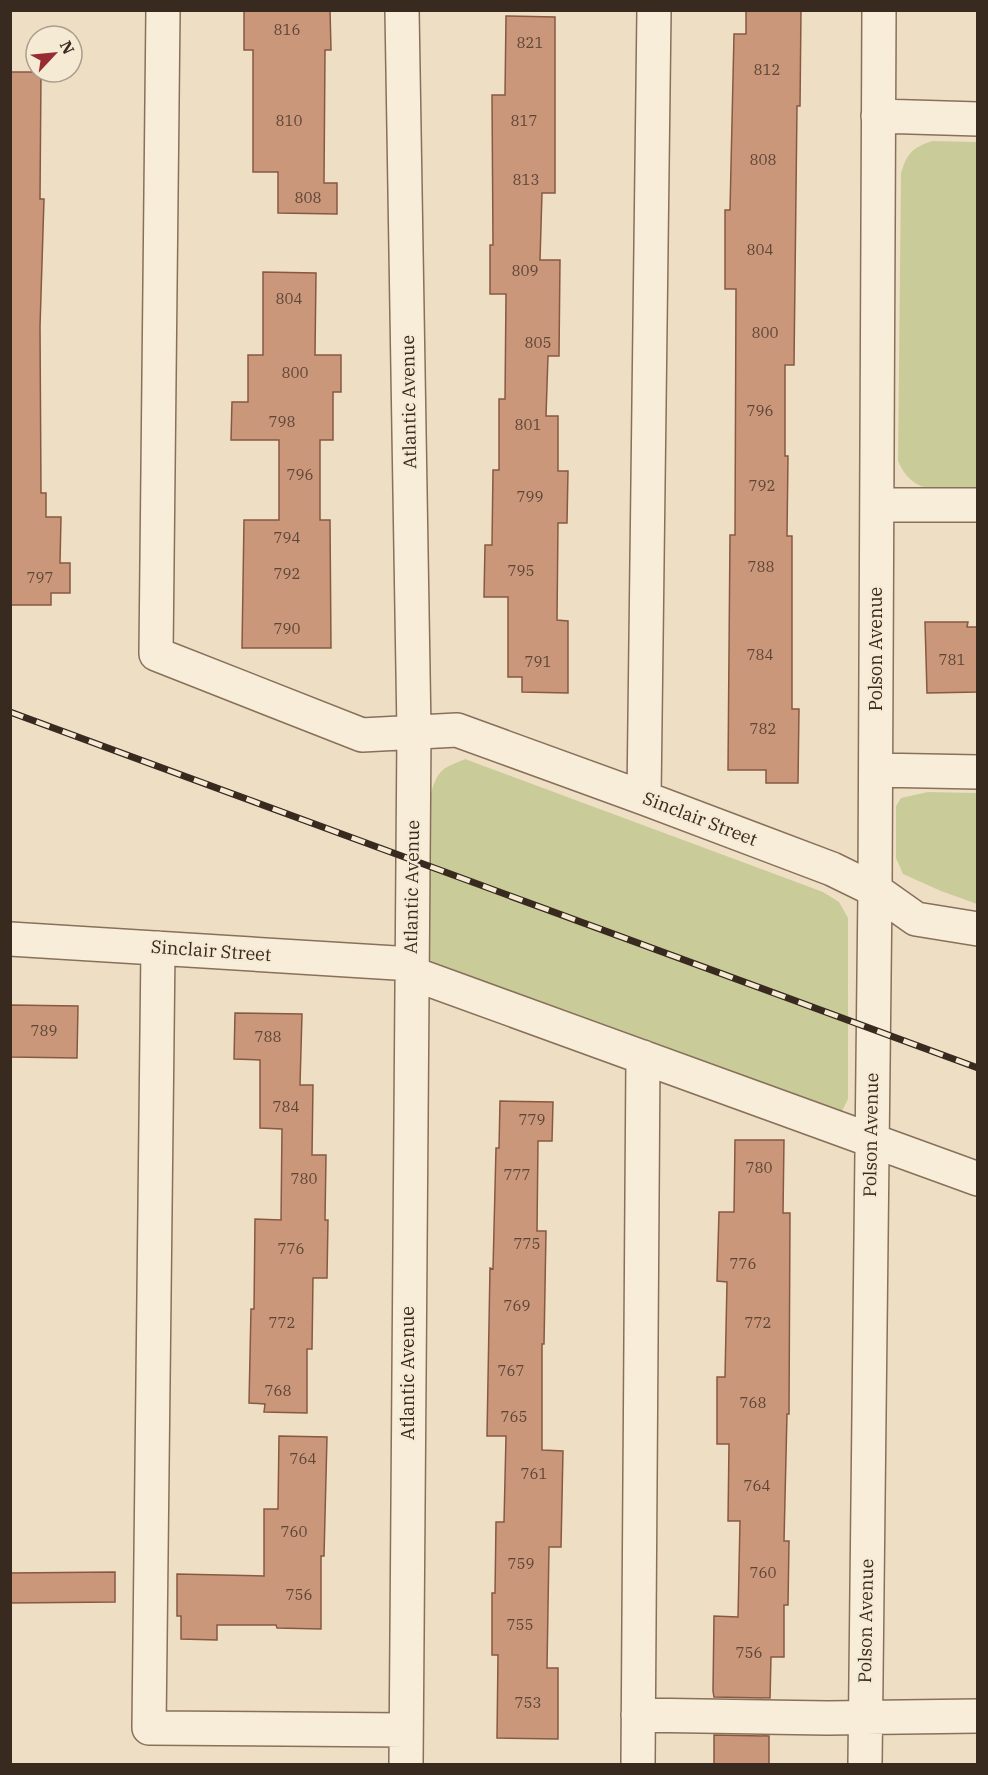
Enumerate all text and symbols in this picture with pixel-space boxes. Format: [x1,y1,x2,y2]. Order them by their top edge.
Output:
house number: 816 [273,20,301,39]
north arrow [24,24,84,84]
house number: 821 [516,33,544,52]
text: N [56,37,79,57]
house number: 812 [753,60,781,79]
house number: 810 [275,111,303,130]
house number: 817 [510,111,538,130]
house number: 808 [749,150,777,169]
house number: 813 [512,170,540,189]
house number: 808 [294,188,322,207]
house number: 804 [746,240,774,259]
house number: 809 [511,261,539,280]
house number: 804 [275,289,303,308]
house number: 800 [751,323,779,342]
house number: 805 [524,333,552,352]
street label: Atlantic Avenue [396,335,421,469]
house number: 800 [281,363,309,382]
house number: 796 [746,401,774,420]
house number: 798 [268,412,296,431]
house number: 801 [514,415,542,434]
house number: 796 [286,465,314,484]
house number: 792 [748,476,776,495]
house number: 799 [516,487,544,506]
house number: 794 [273,528,301,547]
house number: 788 [747,557,775,576]
house number: 795 [507,561,535,580]
house number: 792 [273,564,301,583]
house number: 797 [26,568,54,587]
street label: Polson Avenue [864,587,887,711]
house number: 790 [273,619,301,638]
house number: 784 [746,645,774,664]
house number: 781 [938,650,966,669]
house number: 791 [524,652,552,671]
house number: 782 [749,719,777,738]
street label: Sinclair Street [640,786,761,851]
street label: Atlantic Avenue [399,820,424,954]
street label: Sinclair Street [150,935,272,966]
house number: 789 [30,1021,58,1040]
house number: 788 [254,1027,282,1046]
street label: Polson Avenue [858,1073,883,1197]
house number: 784 [272,1097,300,1116]
house number: 779 [518,1110,546,1129]
house number: 780 [745,1158,773,1177]
house number: 777 [503,1165,531,1184]
house number: 780 [290,1169,318,1188]
house number: 775 [513,1234,541,1253]
house number: 776 [277,1239,305,1258]
house number: 776 [729,1254,757,1273]
house number: 769 [503,1296,531,1315]
street label: Atlantic Avenue [396,1306,419,1440]
house number: 772 [268,1313,296,1332]
house number: 772 [744,1313,772,1332]
house number: 767 [497,1361,525,1380]
house number: 768 [264,1381,292,1400]
house number: 768 [739,1393,767,1412]
house number: 765 [500,1407,528,1426]
house number: 764 [289,1449,317,1468]
house number: 761 [520,1464,548,1483]
house number: 764 [743,1476,771,1495]
house number: 760 [280,1522,308,1541]
house number: 759 [507,1554,535,1573]
street label: Polson Avenue [853,1559,878,1683]
house number: 760 [749,1563,777,1582]
house number: 756 [285,1585,313,1604]
house number: 755 [506,1615,534,1634]
house number: 756 [735,1643,763,1662]
house number: 753 [514,1693,542,1712]

